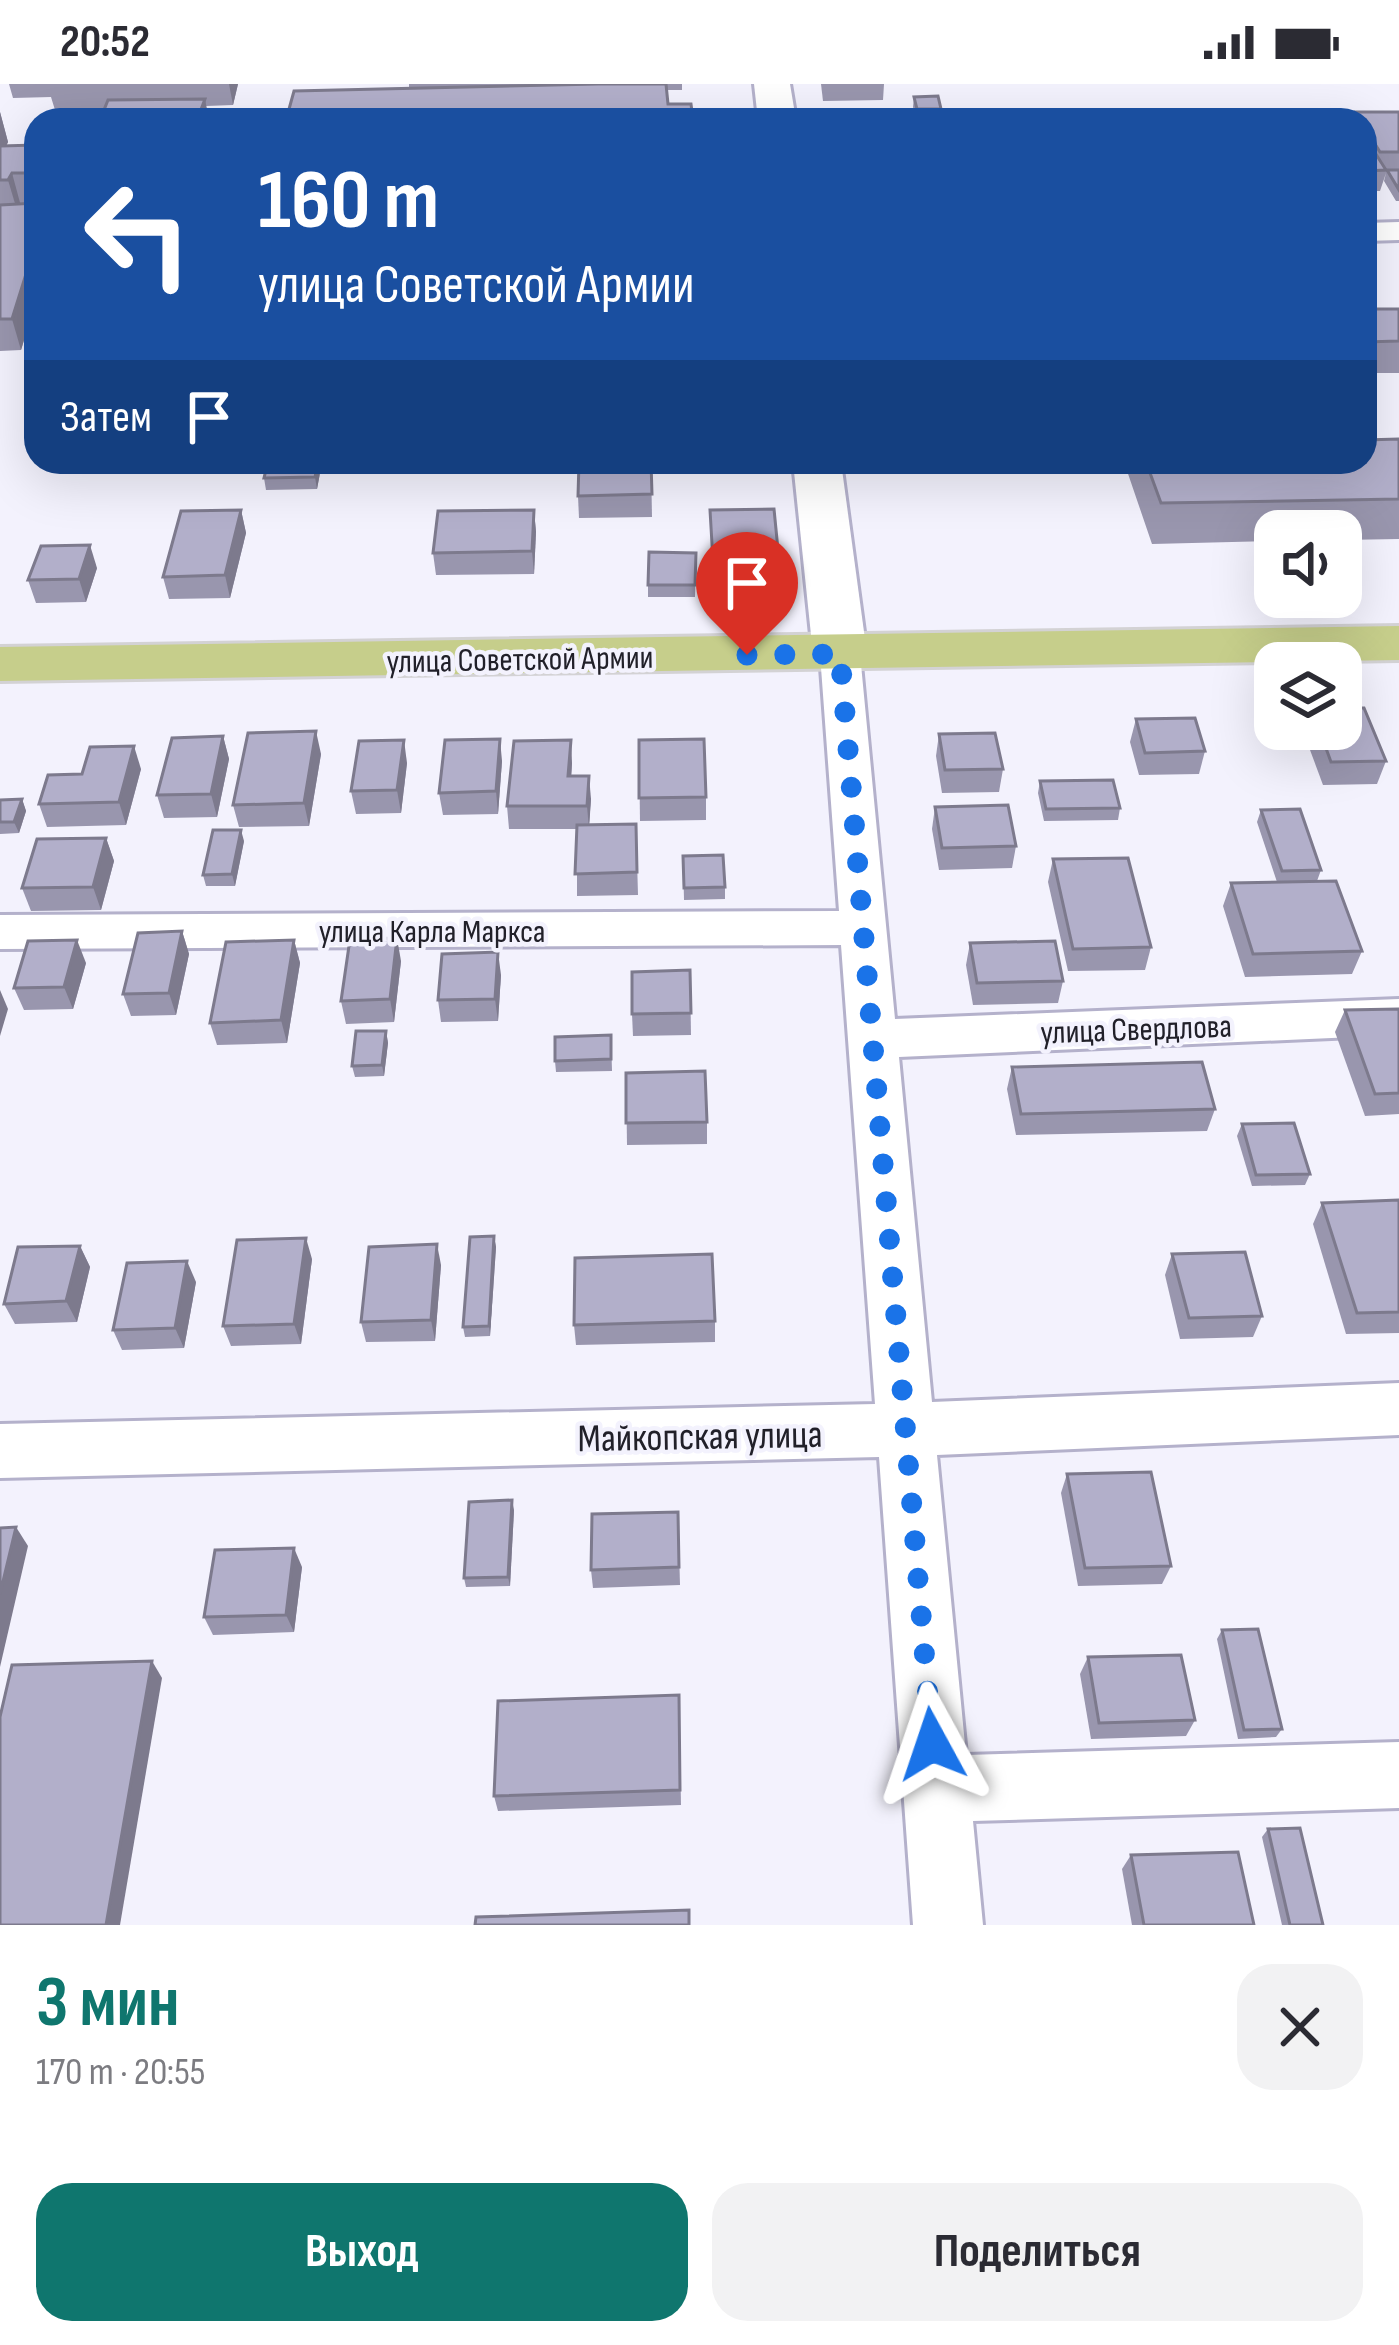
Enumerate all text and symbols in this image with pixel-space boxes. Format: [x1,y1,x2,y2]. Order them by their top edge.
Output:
text: 20:52 [60,15,150,70]
text: 160 m [258,151,439,252]
icon: left [60,156,216,312]
text: улица Советской Армии [258,253,694,318]
icon: arrive [176,384,242,450]
text: Затем [60,390,152,445]
map controls [1254,510,1362,750]
button: sound [1254,510,1362,618]
pin [696,532,798,655]
icon: arrive [714,550,780,616]
street label: улица Советской Армии [386,638,654,682]
button: layers [1254,642,1362,750]
street label: улица Карла Маркса [319,912,545,952]
street label: улица Свердлова [1040,1007,1232,1053]
street label: Майкопская улица [577,1412,823,1463]
position arrow [869,1681,995,1807]
text: 3 мин [36,1960,180,2047]
button: close [1237,1964,1363,2090]
text: 170 m · 20:55 [36,2049,206,2096]
button: Выход [36,2183,688,2321]
button: Поделиться [712,2183,1363,2321]

